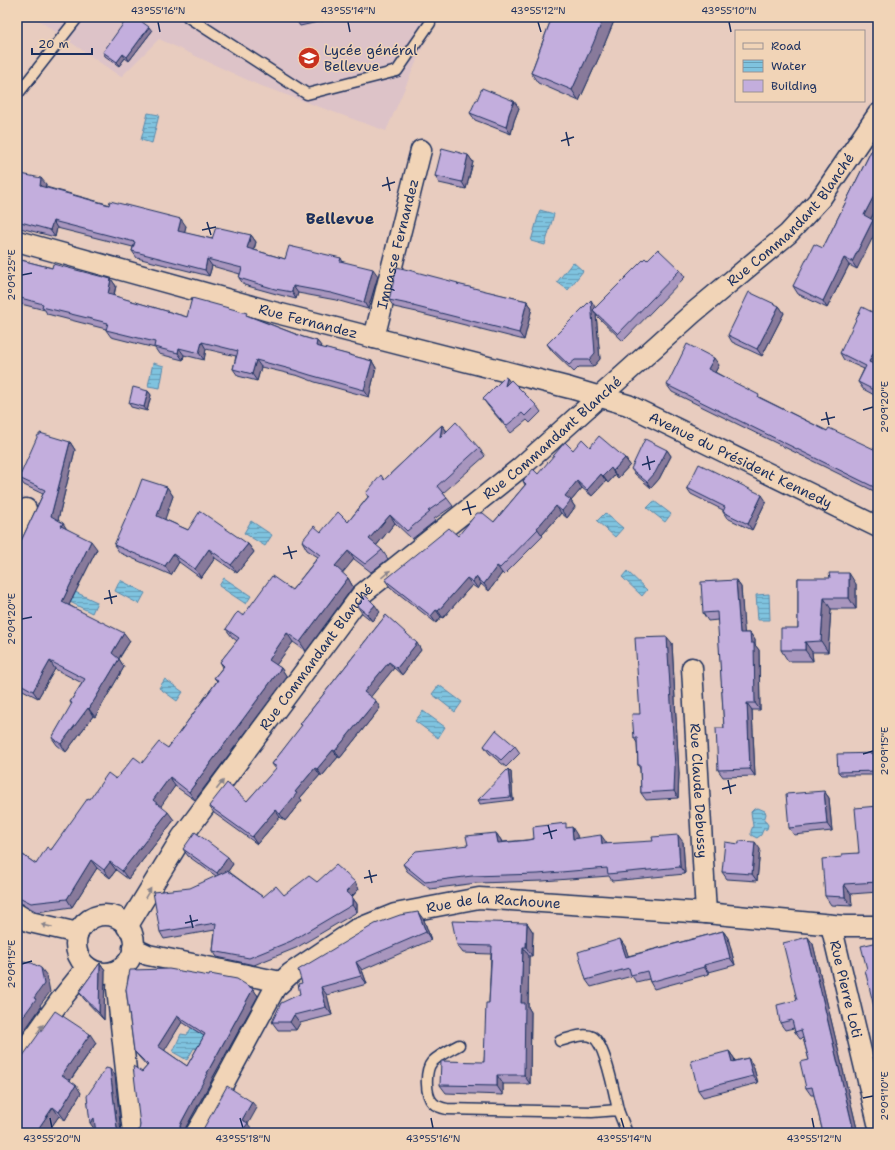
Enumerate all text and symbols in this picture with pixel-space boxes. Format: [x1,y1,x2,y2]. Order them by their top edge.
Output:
text: 43°55'16"N [131,4,185,17]
text: 43°55'14"N [320,4,376,17]
text: 43°55'12"N [510,4,566,17]
text: 43°55'10"N [701,4,757,17]
scale bar [32,30,92,56]
legend [735,30,865,102]
text: 20 m [38,36,69,52]
text: Road [771,38,802,54]
place label: Lycée général Bellevue [324,41,418,75]
school or university icon: Lycée général Bellevue [296,45,322,71]
text: Water [771,58,807,74]
text: Building [771,78,817,94]
street label: Rue Commandant Blanché [723,149,858,290]
street label: Impasse Fernandez [373,177,422,311]
district label: Bellevue [306,208,375,229]
text: 2°09'25"E [5,249,18,301]
street label: Rue Fernandez [257,299,360,342]
street label: Rue Commandant Blanché [479,372,625,503]
text: 2°09'20"E [878,381,891,433]
street label: Avenue du Président Kennedy [646,408,835,512]
one-way arrow [381,569,392,578]
street label: Rue Commandant Blanché [255,580,377,734]
text: 2°09'20"E [5,593,18,645]
street label: Rue Claude Debussy [686,723,712,859]
text: 2°09'15"E [878,727,891,775]
one-way arrow [216,780,224,791]
one-way arrow [144,887,151,899]
street label: Rue de la Rachoune [425,889,561,917]
one-way arrow [40,922,53,928]
street label: Rue Pierre Loti [826,939,867,1040]
text: 2°09'15"E [5,940,18,988]
one-way arrow [36,1024,44,1035]
text: 2°09'10"E [878,1071,891,1121]
text: 43°55'20"N [23,1132,81,1145]
text: 43°55'18"N [215,1132,271,1145]
text: 43°55'16"N [406,1132,460,1145]
text: 43°55'14"N [596,1132,652,1145]
text: 43°55'12"N [786,1132,842,1145]

